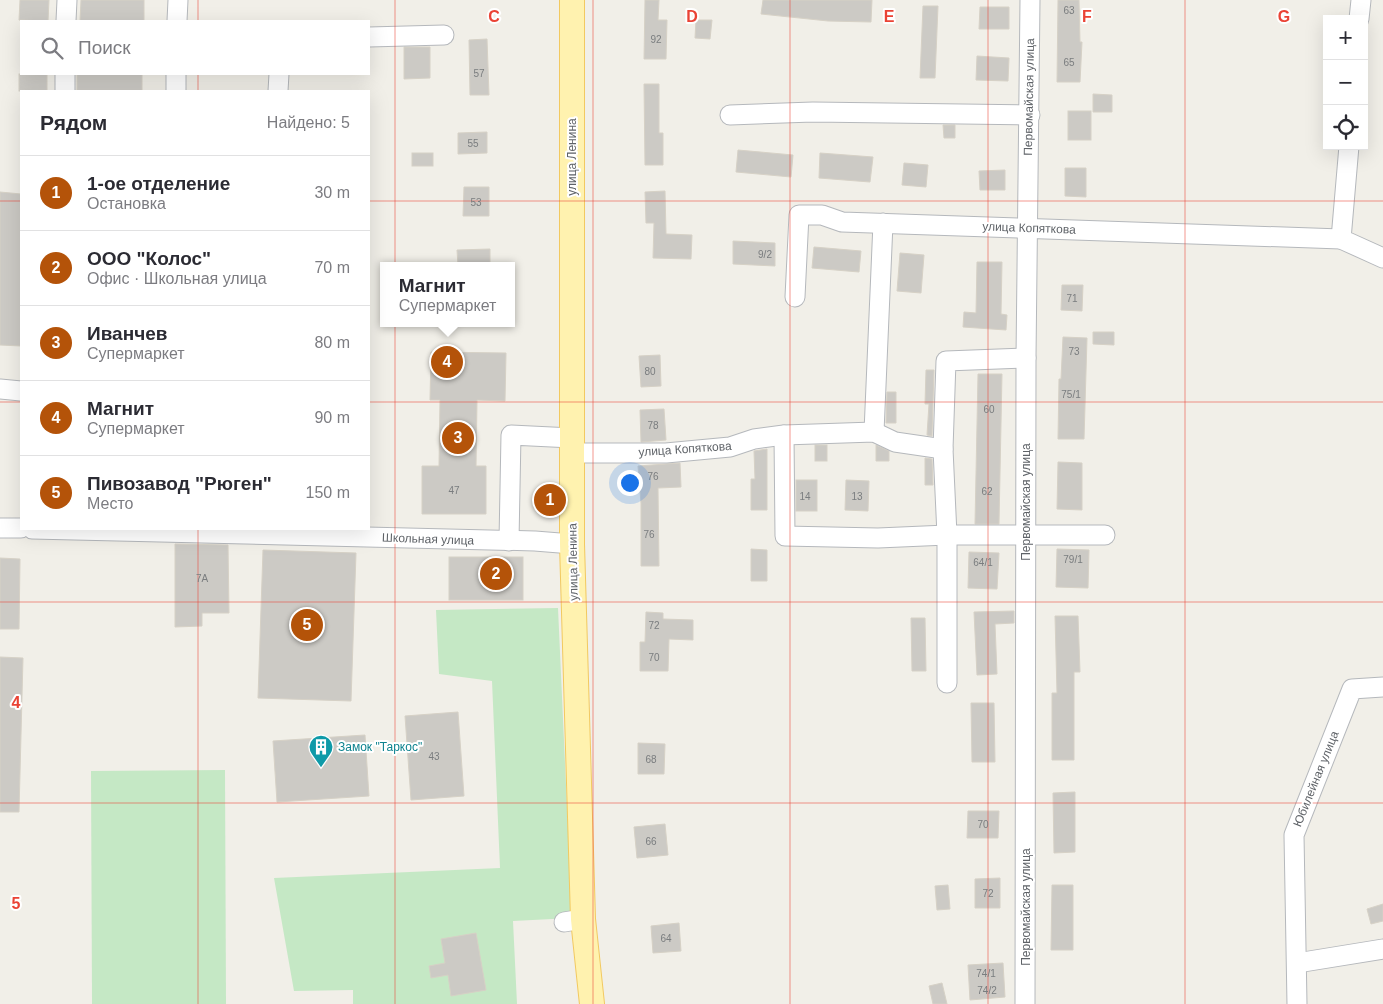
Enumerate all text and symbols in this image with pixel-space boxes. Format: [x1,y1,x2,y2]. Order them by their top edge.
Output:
house number: 63 [1063,5,1075,16]
text: C [488,8,500,25]
text: D [686,8,698,25]
text: E [884,8,895,25]
text: F [1082,8,1092,25]
text: G [1278,8,1290,25]
map controls [1323,15,1368,150]
button: + [1323,15,1368,60]
search box [20,20,370,75]
icon: search [38,34,66,62]
house number: 92 [650,34,662,45]
text: Поиск [78,37,131,58]
street label: Первомайская улица [1021,38,1037,156]
house number: 65 [1063,57,1075,68]
button: − [1323,60,1368,105]
house number: 57 [473,68,485,79]
button: locate [1323,105,1368,150]
text: Рядом [40,111,107,134]
text: Найдено: 5 [267,114,350,131]
street label: улица Ленина [565,118,579,196]
house number: 55 [467,138,479,149]
text: 1-ое отделение [87,173,230,194]
text: 1 [52,184,60,201]
text: 30 m [314,184,350,201]
text: Остановка [87,195,166,212]
house number: 53 [470,197,482,208]
street label: улица Копяткова [982,219,1076,237]
text: ООО "Колос" [87,248,211,269]
house number: 9/2 [758,249,772,260]
text: 2 [52,259,60,276]
text: 70 m [314,259,350,276]
popup [380,262,515,327]
text: Офис · Школьная улица [87,270,267,287]
text: Магнит [399,275,466,296]
house number: 71 [1066,293,1078,304]
text: Супермаркет [399,297,496,314]
text: Иванчев [87,323,167,344]
text: 3 [52,334,60,351]
text: 80 m [314,334,350,351]
pin: 4 [431,343,463,381]
text: Супермаркет [87,345,185,362]
house number: 73 [1068,346,1080,357]
house number: 80 [644,366,656,377]
house number: 75/1 [1061,389,1081,400]
text: Магнит [87,398,154,419]
house number: 60 [983,404,995,415]
text: 4 [52,409,60,426]
text: 90 m [314,409,350,426]
pin: 3 [442,419,474,457]
text: Супермаркет [87,420,185,437]
house number: 78 [647,420,659,431]
street label: улица Копяткова [638,439,732,459]
street label: Первомайская улица [1019,443,1033,561]
your location [617,470,643,496]
house number: 76 [647,471,659,482]
text: Пивозавод "Рюген" [87,473,272,494]
pin: 1 [534,481,566,519]
text: 5 [52,484,60,501]
text: 150 m [306,484,350,501]
house number: 47 [448,485,460,496]
house number: 62 [981,486,993,497]
house number: 14 [799,491,811,502]
house number: 13 [851,491,863,502]
text: Место [87,495,133,512]
street label: улица Ленина [565,523,581,601]
house number: 76 [643,529,655,540]
street label: Школьная улица [382,530,475,548]
house number: 79/1 [1063,554,1083,565]
pin: 2 [480,555,512,593]
house number: 64/1 [973,557,993,568]
house number: 7А [196,573,208,584]
pin: 5 [291,606,323,644]
house number: 72 [648,620,660,631]
house number: 70 [648,652,660,663]
text: 4 [12,694,21,711]
street label: Юбилейная улица [1290,729,1342,829]
building icon: Замок "Таркос" [308,734,334,768]
place label: Замок "Таркос" [338,740,422,754]
house number: 43 [428,751,440,762]
house number: 68 [645,754,657,765]
house number: 70 [977,819,989,830]
house number: 66 [645,836,657,847]
street label: Первомайская улица [1019,848,1033,966]
house number: 72 [982,888,994,899]
text: 5 [12,895,21,912]
house number: 64 [660,933,672,944]
house number: 74/1 [976,968,996,979]
house number: 74/2 [977,985,997,996]

